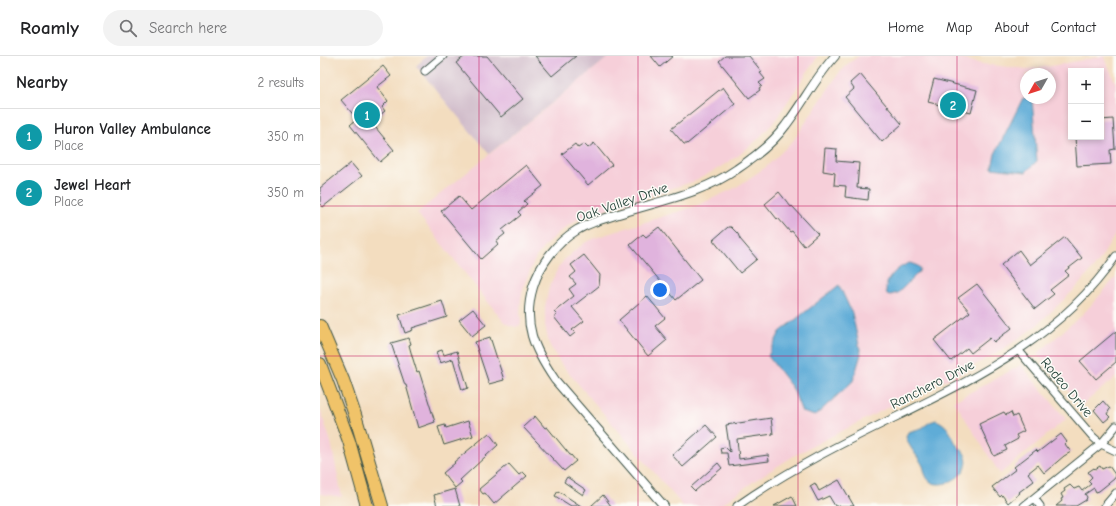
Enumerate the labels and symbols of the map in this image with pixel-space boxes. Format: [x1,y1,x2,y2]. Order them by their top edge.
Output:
north arrow [1020,68,1056,104]
pin: 2 [940,90,966,120]
pin: 1 [354,100,380,130]
street label: Oak Valley Drive [574,179,670,226]
your location [650,280,670,300]
street label: Rodeo Drive [1037,354,1096,420]
street label: Ranchero Drive [887,356,977,413]

